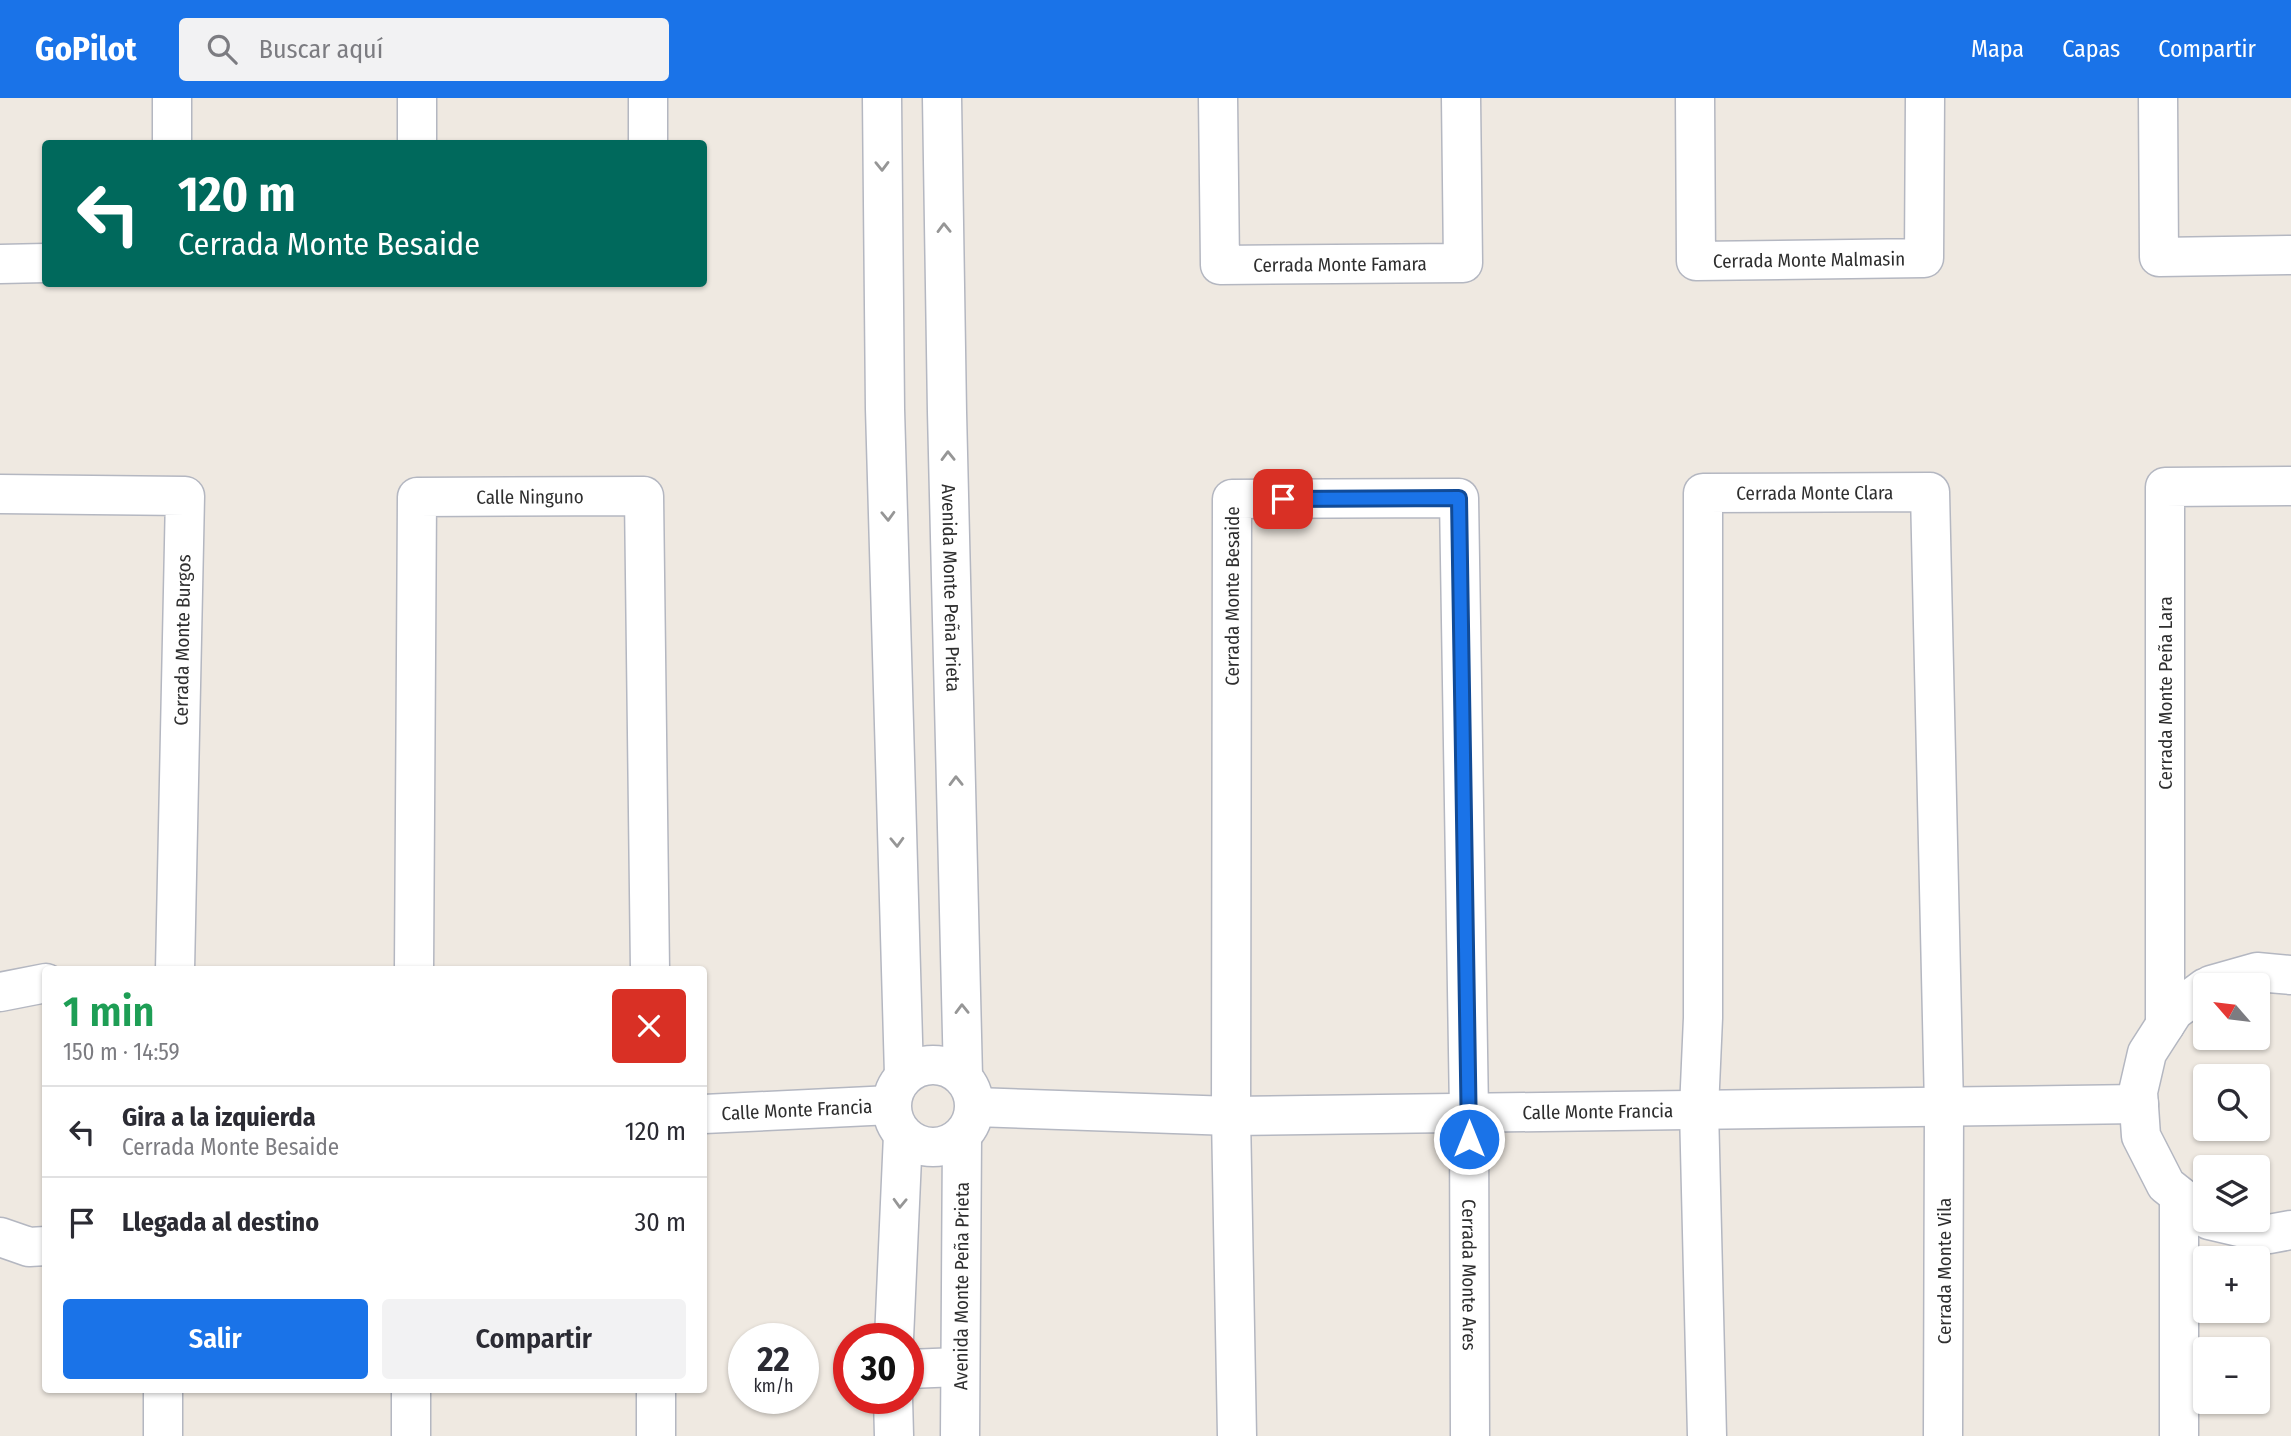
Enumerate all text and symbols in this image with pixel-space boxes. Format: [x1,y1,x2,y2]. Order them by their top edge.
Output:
search box [179,18,669,81]
text: GoPilot [35,29,137,69]
icon: search [203,30,241,68]
text: Buscar aquí [259,34,383,65]
text: Mapa [1971,35,2024,63]
text: Capas [2062,35,2120,63]
text: Compartir [2158,35,2256,63]
one-way arrow [874,161,890,172]
text: 120 m [178,165,296,224]
icon: left [63,168,154,259]
one-way arrow [936,222,952,233]
text: Cerrada Monte Besaide [178,225,480,263]
street label: Cerrada Monte Malmasin [1713,247,1905,273]
street label: Cerrada Monte Famara [1253,252,1427,277]
one-way arrow [940,450,956,460]
pin [1253,469,1313,529]
icon: arrive [1264,480,1302,518]
street label: Cerrada Monte Clara [1736,481,1893,505]
street label: Avenida Monte Peña Prieta [937,484,965,692]
street label: Calle Ninguno [476,485,584,509]
street label: Cerrada Monte Besaide [1221,506,1244,686]
one-way arrow [880,511,896,522]
street label: Cerrada Monte Burgos [170,554,195,726]
street label: Cerrada Monte Peña Lara [2154,596,2177,790]
one-way arrow [948,775,964,786]
one-way arrow [890,836,905,847]
north arrow [2193,973,2270,1050]
map controls [2193,973,2270,1414]
text: 1 min [63,987,154,1037]
button: close [612,989,686,1063]
one-way arrow [954,1003,969,1014]
text: 150 m · 14:59 [63,1038,180,1066]
button: search [2193,1064,2270,1141]
street label: Calle Monte Francia [721,1095,873,1125]
street label: Calle Monte Francia [1522,1099,1673,1124]
text: Gira a la izquierda [122,1102,316,1133]
position arrow [1432,1102,1506,1176]
icon: left [63,1113,101,1151]
text: 120 m [625,1116,686,1147]
text: Cerrada Monte Besaide [122,1133,339,1161]
button: layers [2193,1155,2270,1232]
street label: Avenida Monte Peña Prieta [949,1182,974,1390]
one-way arrow [892,1198,907,1209]
street label: Cerrada Monte Vila [1933,1198,1956,1344]
street label: Cerrada Monte Ares [1457,1199,1481,1351]
icon: arrive [63,1204,101,1242]
text: Llegada al destino [122,1207,319,1238]
text: 30 m [635,1207,686,1238]
button: + [2193,1246,2270,1323]
button: Salir [63,1299,368,1379]
button: Compartir [382,1299,686,1379]
speed limit sign: 30 [833,1323,924,1414]
button: − [2193,1337,2270,1414]
text: 22 [757,1338,790,1380]
text: km/h [753,1375,794,1397]

